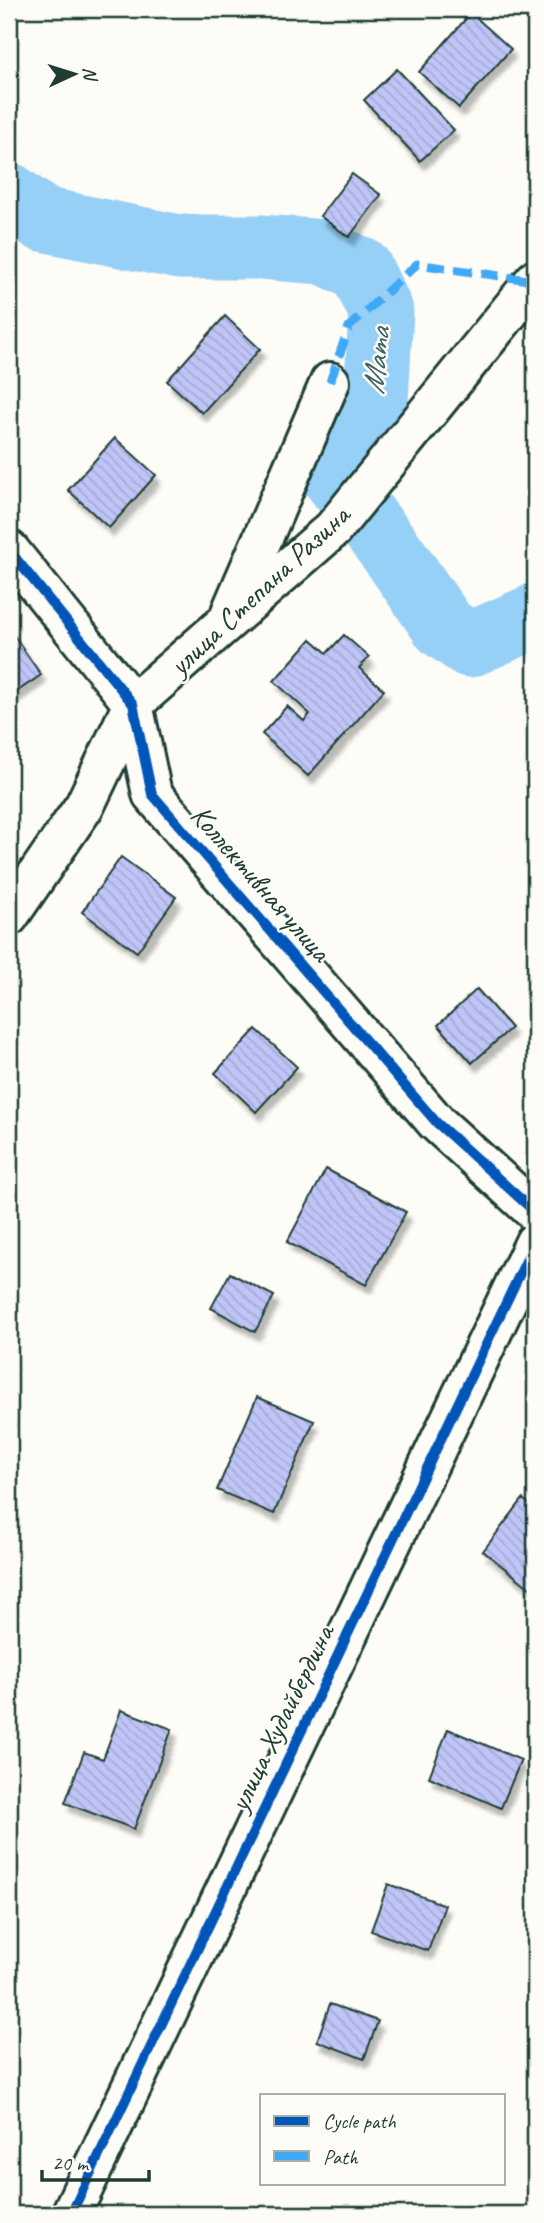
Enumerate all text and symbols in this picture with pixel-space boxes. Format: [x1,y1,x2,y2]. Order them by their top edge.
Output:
north arrow [38,38,108,108]
text: N [78,66,103,83]
water label: Мата [352,323,400,396]
street label: улица Степана Разина [159,495,359,685]
street label: Коллективная улица [182,797,341,971]
street label: улица Худайбердина [219,1616,344,1819]
legend [260,2094,505,2184]
text: Cycle path [323,2108,396,2134]
scale bar [42,2139,149,2183]
text: Path [323,2144,359,2170]
text: 20 m [52,2150,90,2176]

